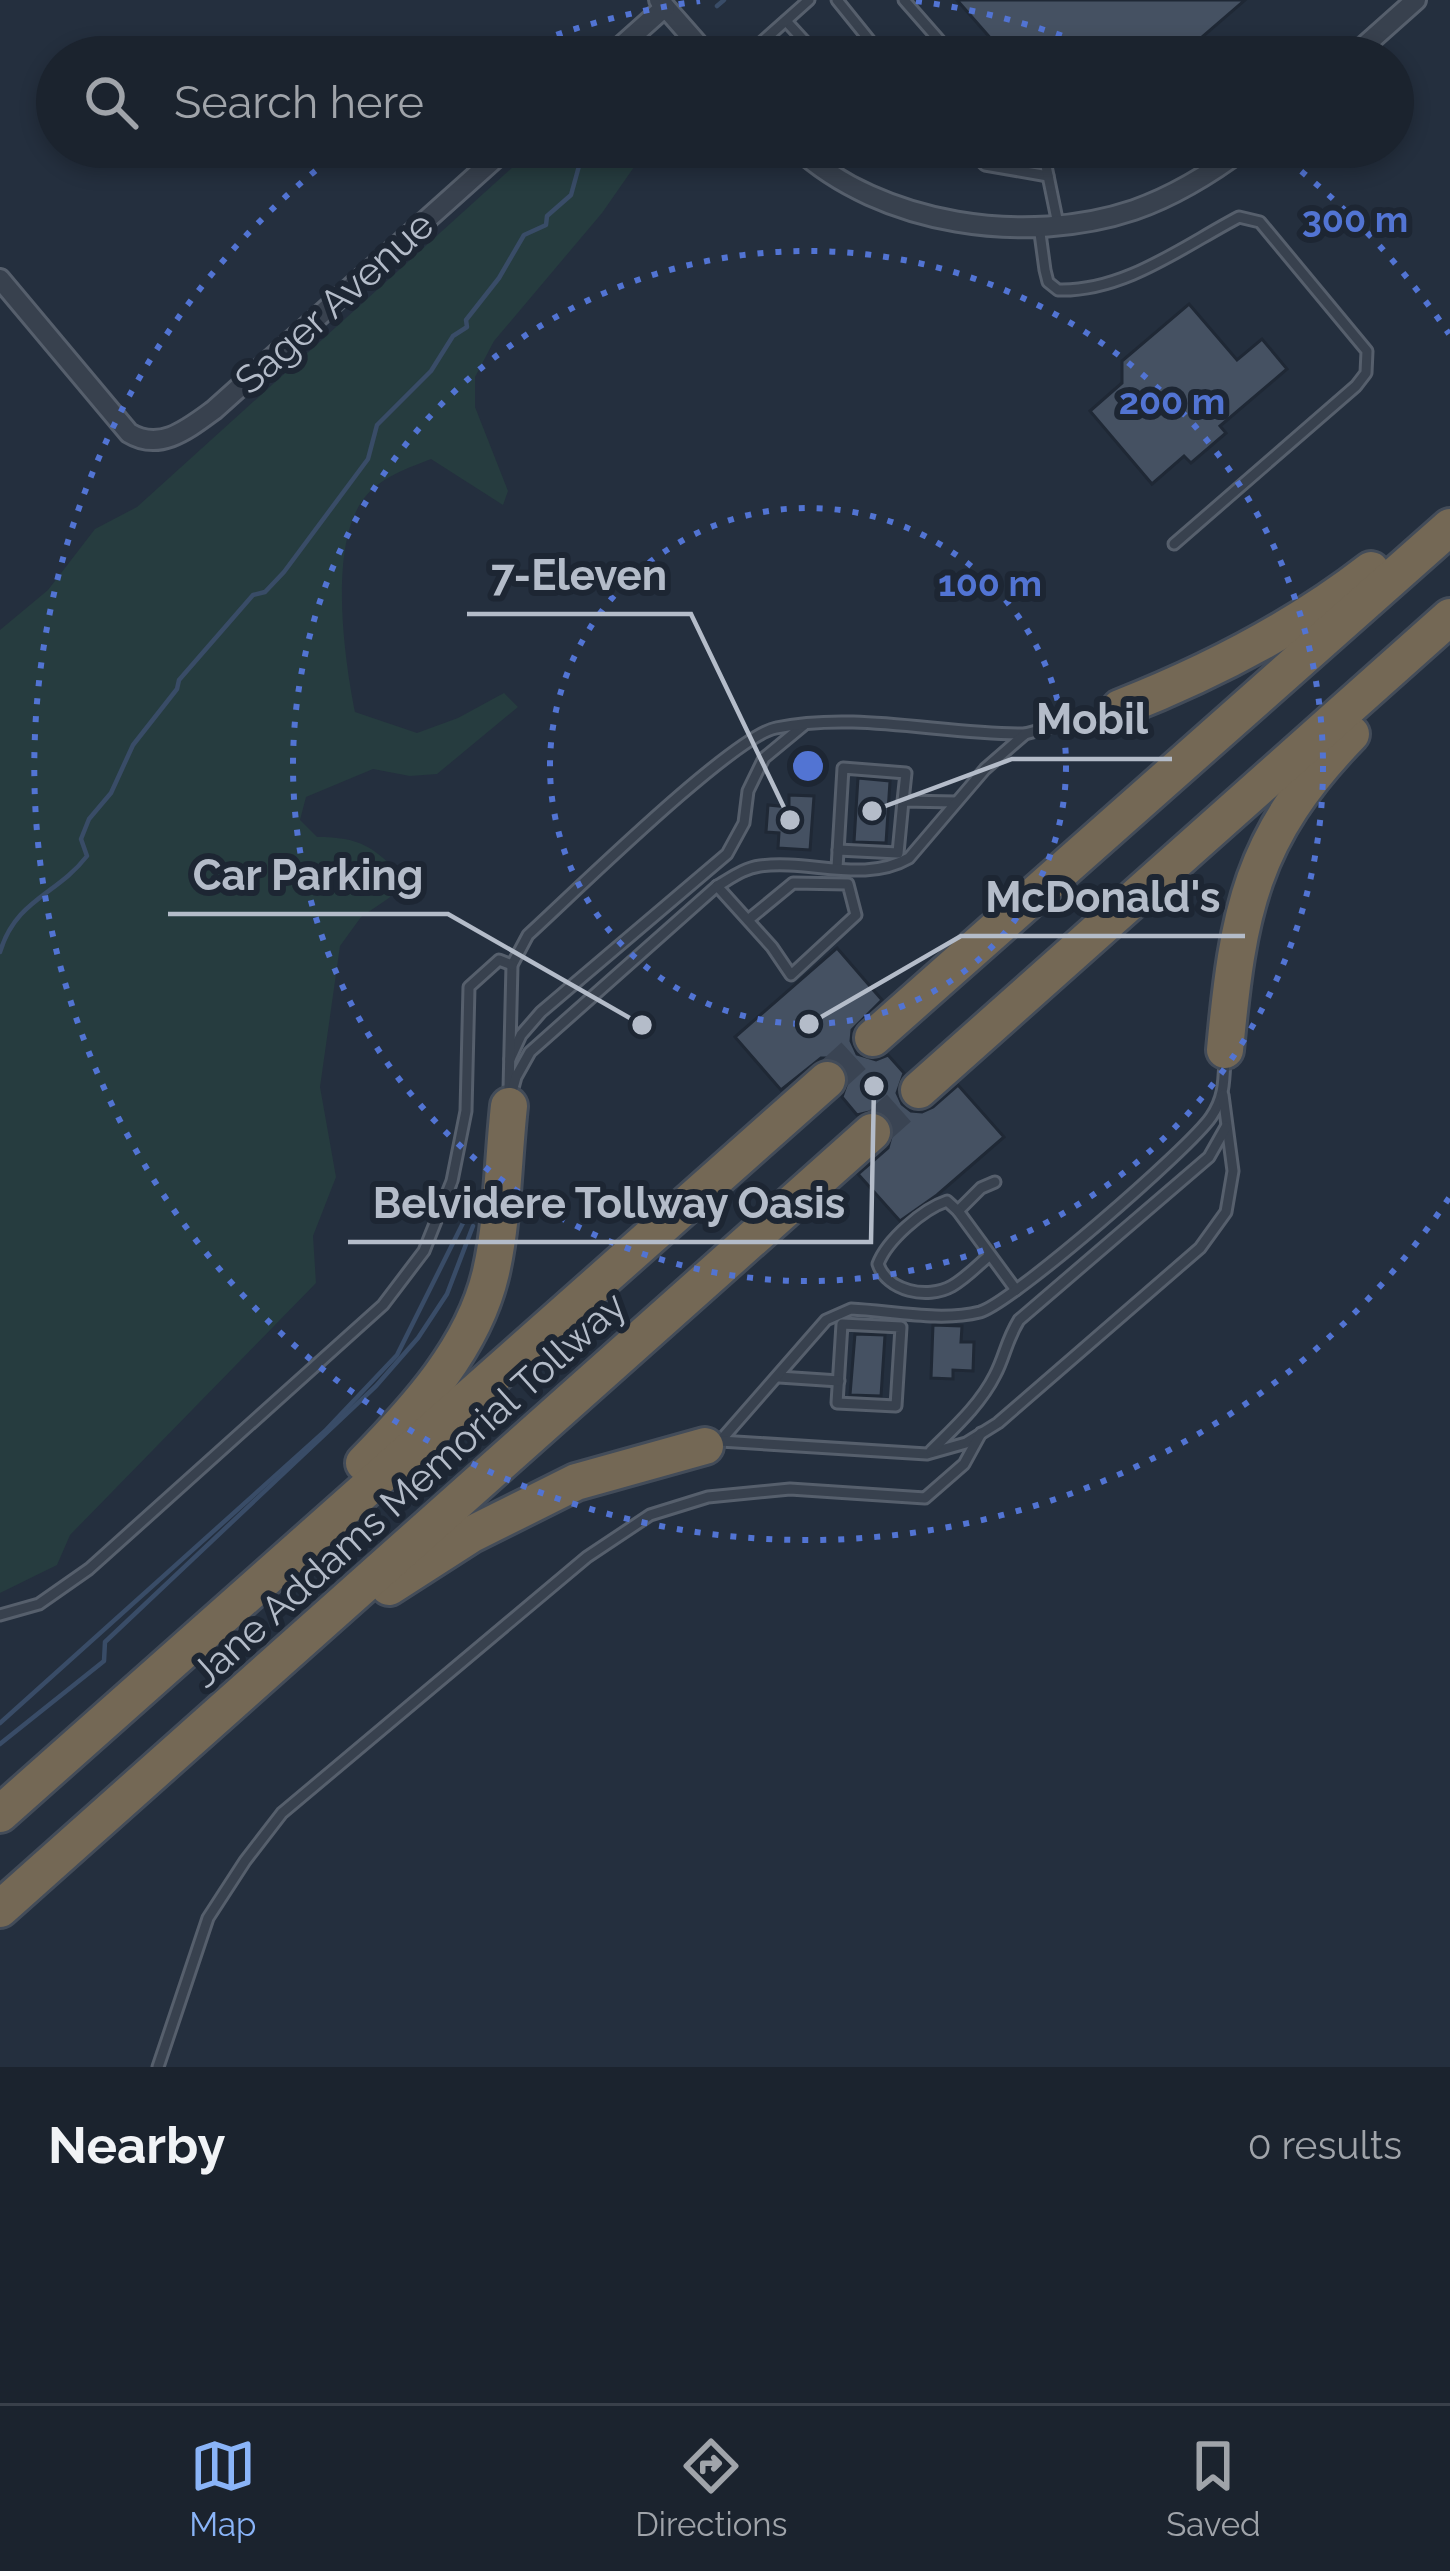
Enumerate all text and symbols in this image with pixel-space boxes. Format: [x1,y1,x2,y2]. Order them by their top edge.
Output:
search box [36,36,1414,168]
icon: search [78,69,144,135]
text: Search here [174,76,424,129]
text: 300 m [1302,198,1408,240]
street label: Sager Avenue [226,201,442,403]
text: 200 m [1119,380,1225,422]
callout: 7-Eleven [467,536,691,614]
text: 7-Eleven [491,551,667,600]
text: 100 m [938,562,1042,604]
callout: Mobil [1012,681,1172,759]
text: Mobil [1036,695,1149,744]
centre of rings [787,745,829,787]
callout: Car Parking [168,836,448,914]
text: Car Parking [193,851,423,900]
callout: McDonald's [961,858,1245,936]
text: McDonald's [985,873,1221,922]
callout: Belvidere Tollway Oasis [348,1164,871,1242]
text: Belvidere Tollway Oasis [373,1179,845,1228]
street label: Jane Addams Memorial Tollway [182,1282,634,1696]
text: Nearby [48,2115,225,2175]
text: 0 results [1248,2122,1402,2168]
tab: Map [189,2433,256,2544]
tab: Directions [635,2433,788,2544]
tab: Saved [1166,2433,1261,2544]

